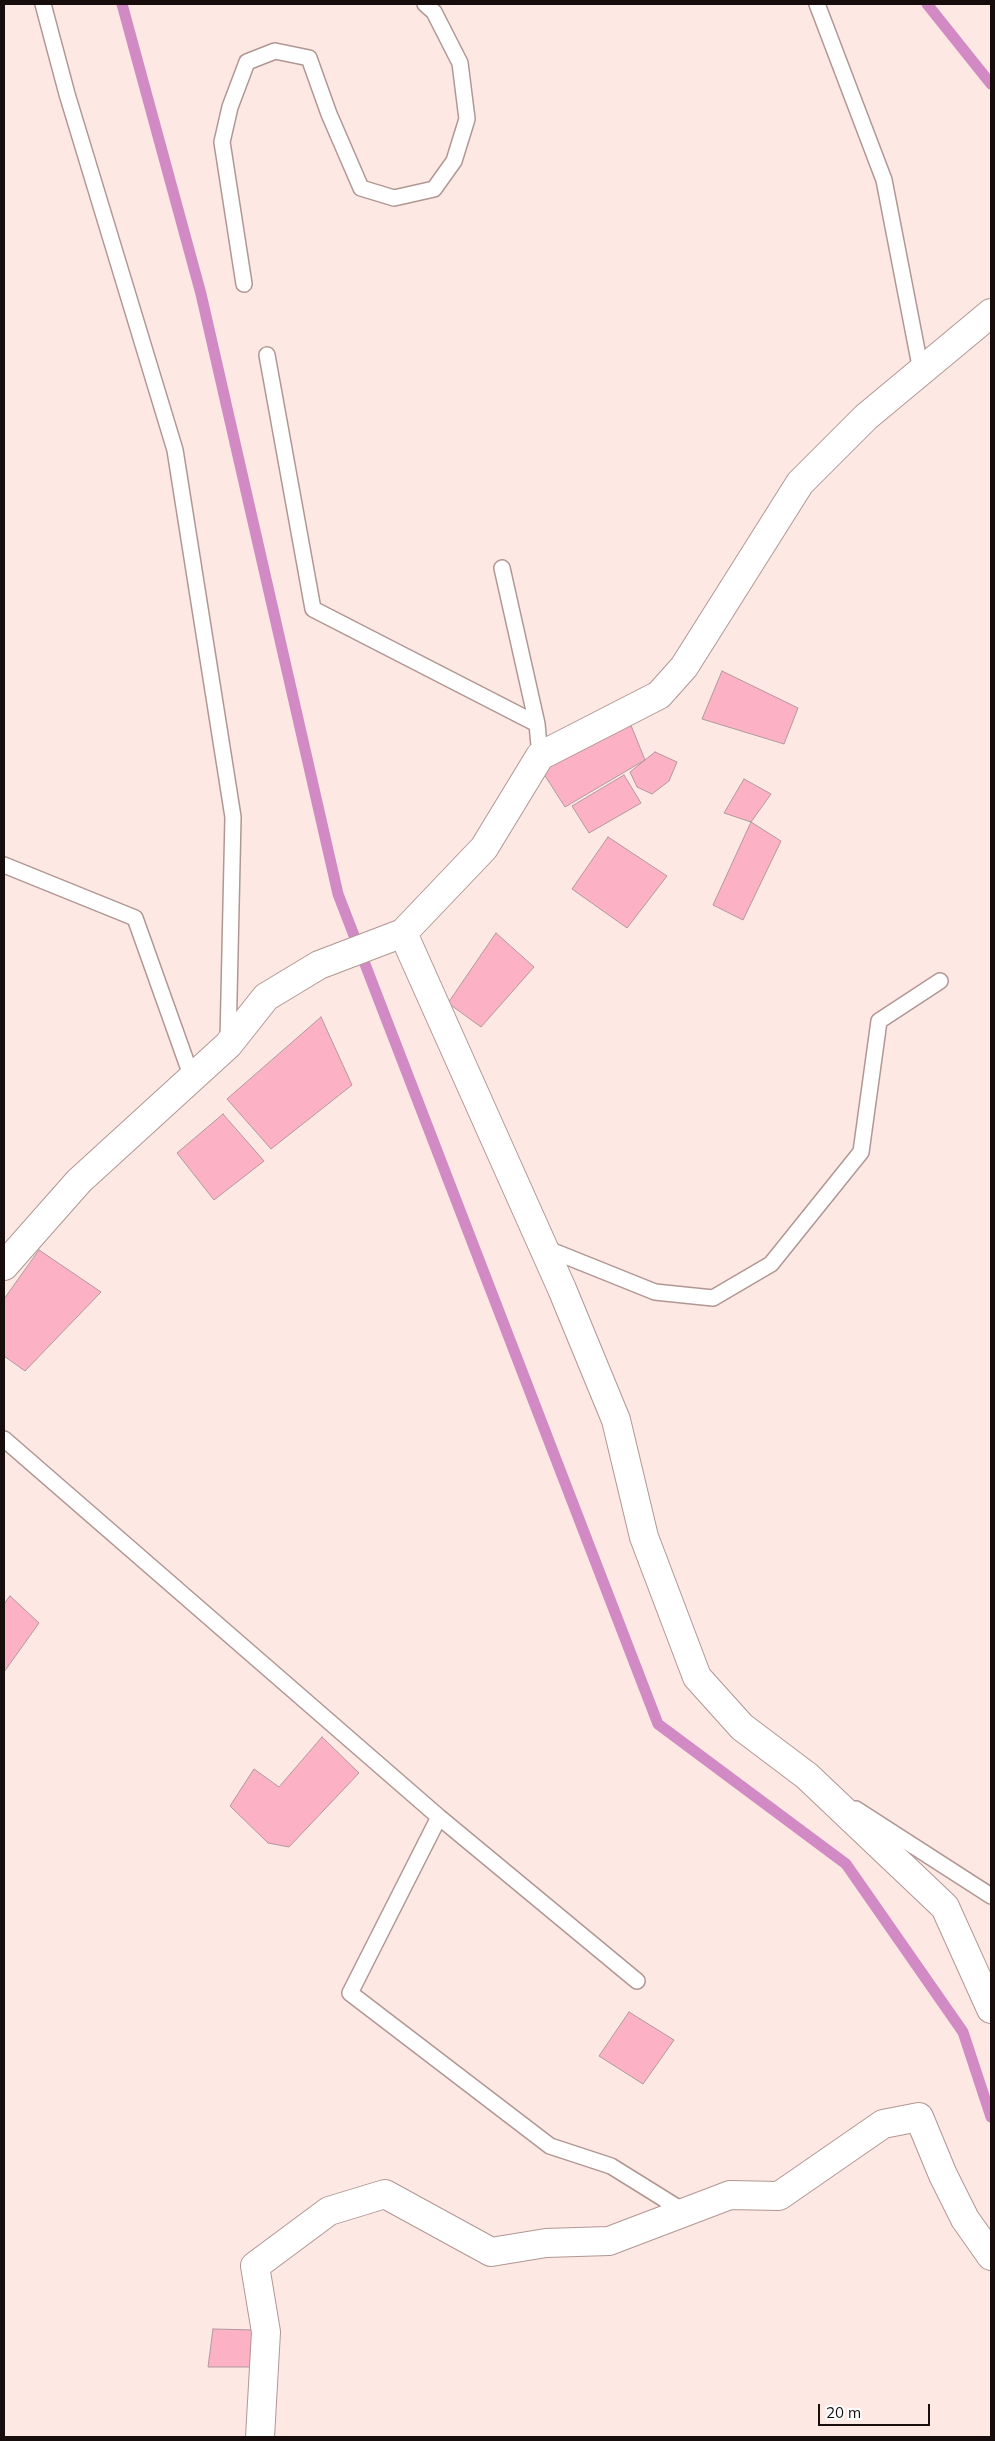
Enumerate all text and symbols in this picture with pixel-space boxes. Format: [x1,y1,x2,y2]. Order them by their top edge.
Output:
scale bar [820,2394,932,2426]
text: 20 m [826,2403,861,2422]

